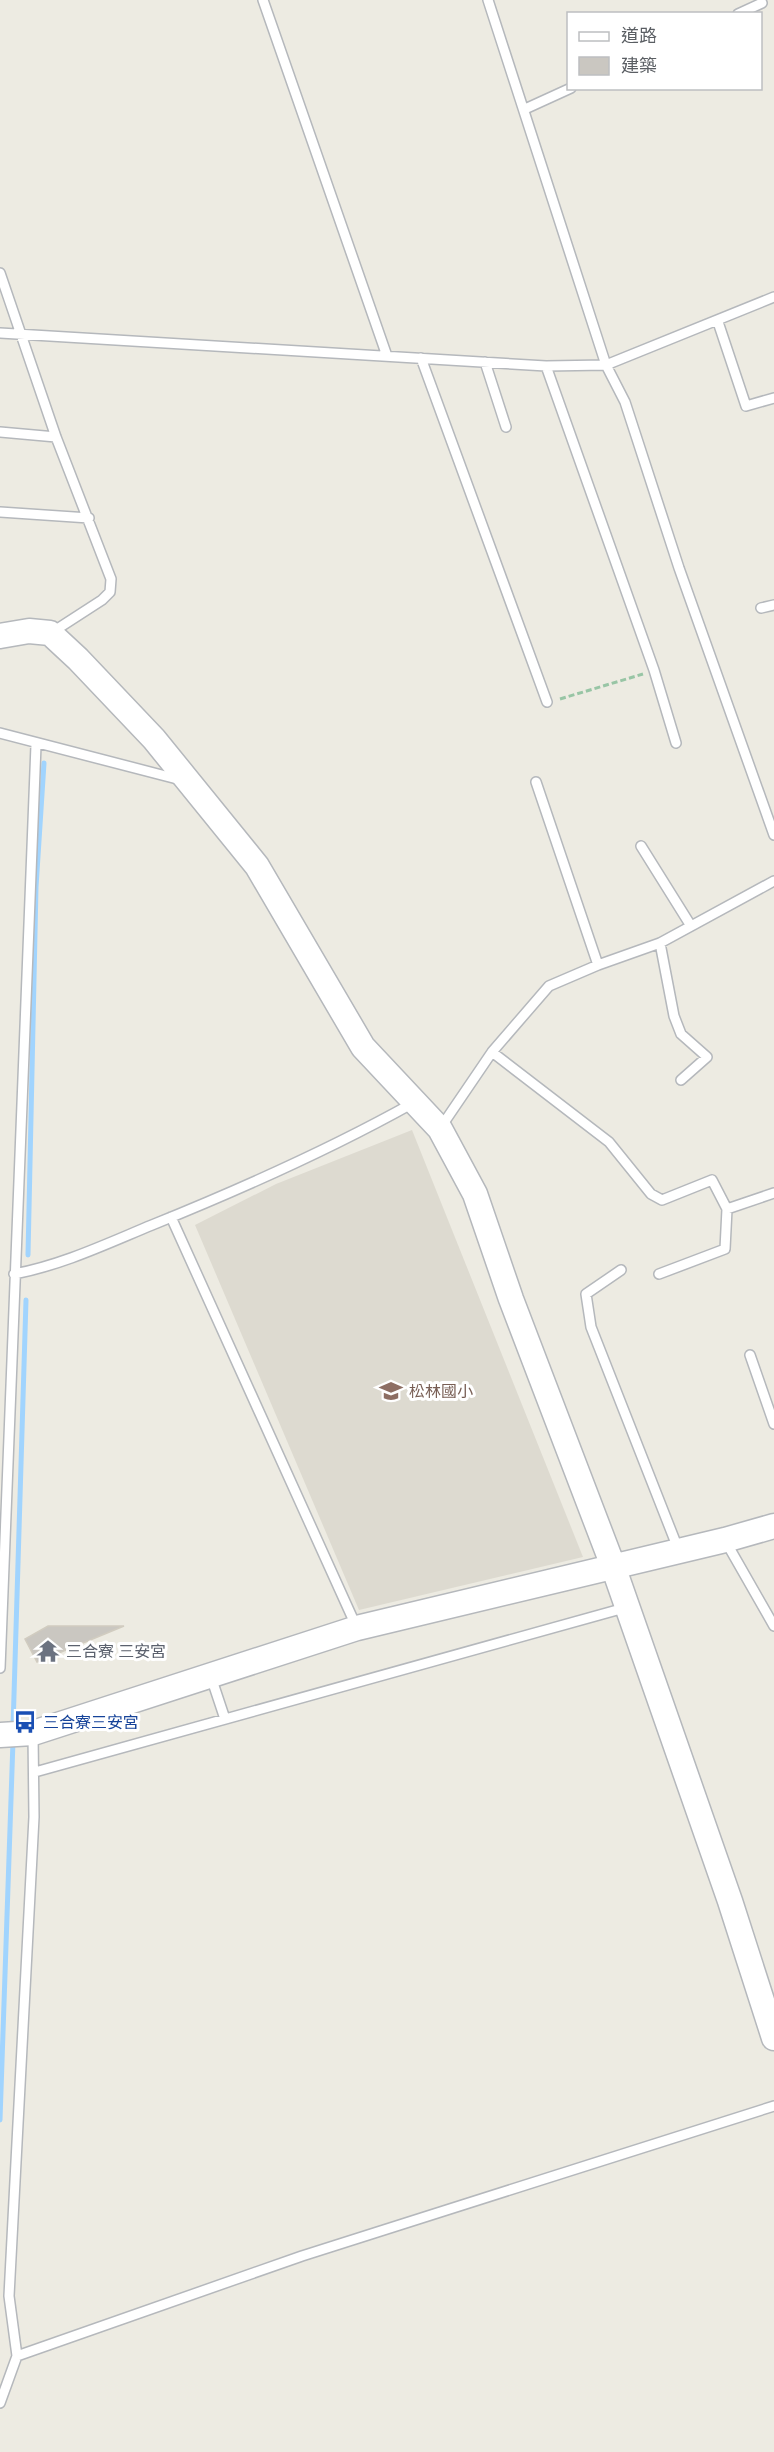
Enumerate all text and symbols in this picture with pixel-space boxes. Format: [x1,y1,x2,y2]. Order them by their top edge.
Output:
legend [567,12,762,90]
text: 道路 [621,23,657,47]
text: 建築 [621,53,657,77]
school or university icon: 松林國小 [378,1378,404,1404]
place label: 松林國小 [409,1380,473,1402]
temple icon: 三合寮 三安宮 [35,1638,61,1664]
place label: 三合寮 三安宮 [66,1640,166,1662]
bus stop icon: 三合寮三安宮 [12,1709,38,1735]
place label: 三合寮三安宮 [43,1711,139,1733]

